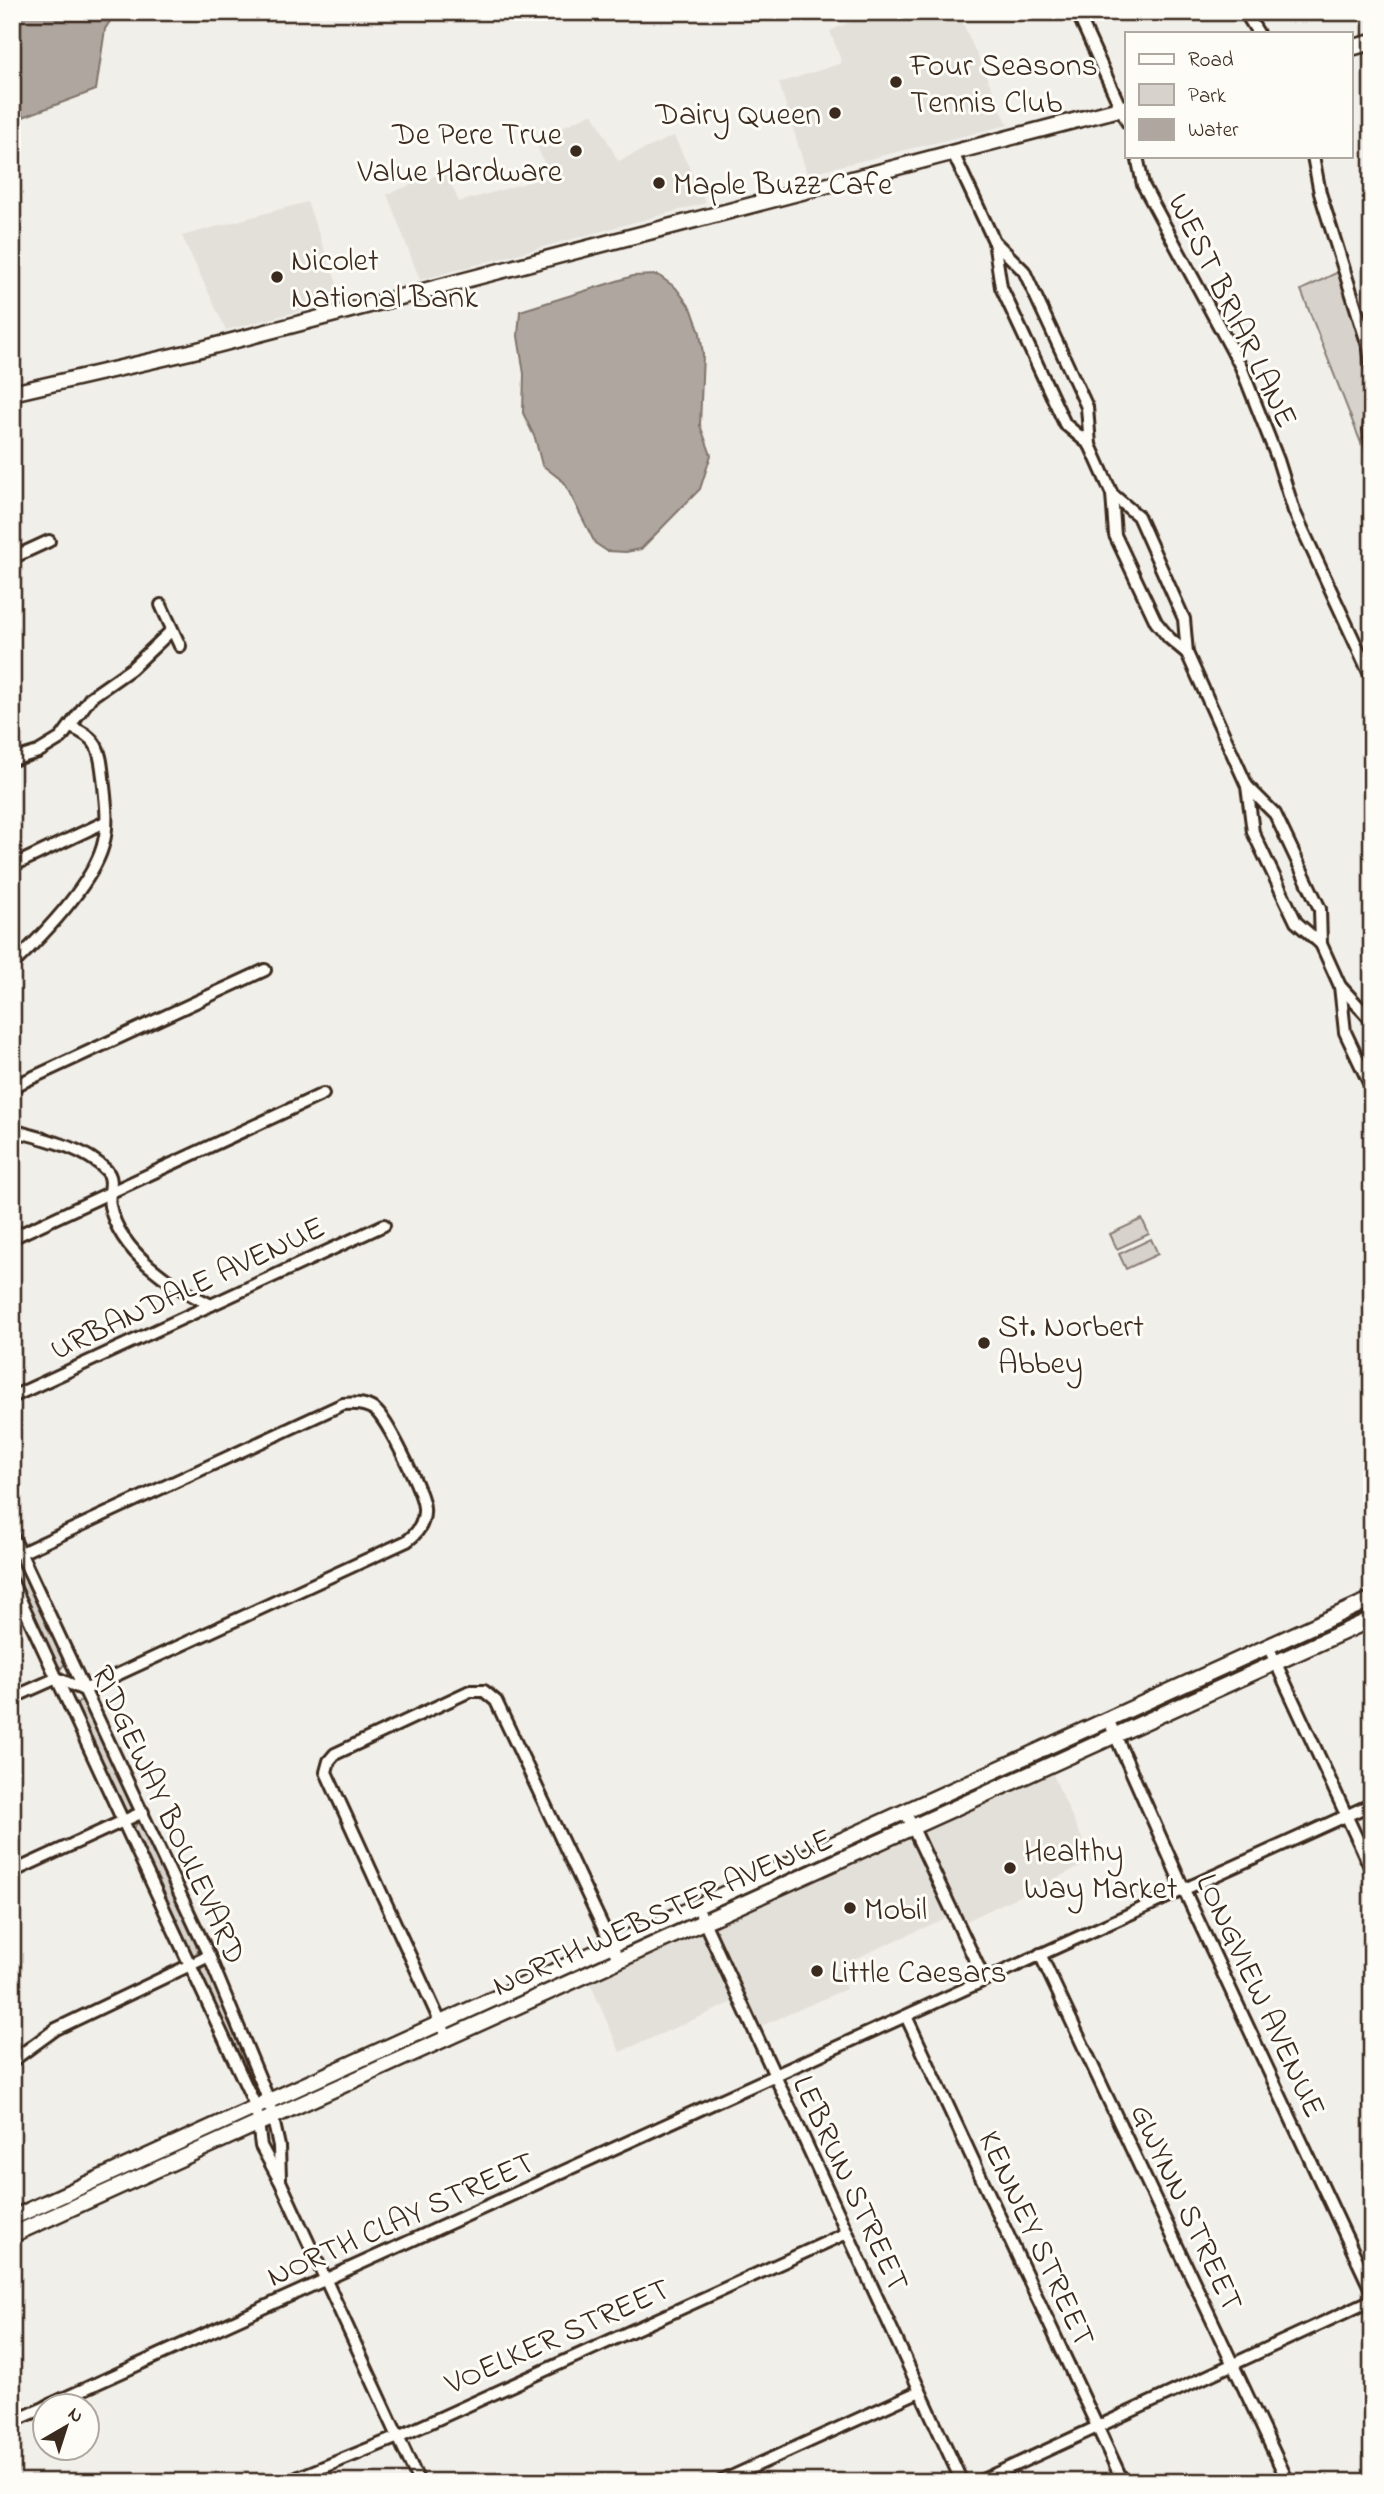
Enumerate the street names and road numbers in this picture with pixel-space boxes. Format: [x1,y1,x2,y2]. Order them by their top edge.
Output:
street label: WEST BRIAR LANE [1154,186,1308,437]
street label: URBANDALE AVENUE [43,1206,334,1375]
street label: RIDGEWAY BOULEVARD [77,1658,257,1973]
street label: NORTH WEBSTER AVENUE [486,1818,841,2011]
street label: LONGVIEW AVENUE [1182,1867,1336,2126]
street label: LEBRUN STREET [778,2069,920,2300]
street label: GWYNN STREET [1116,2097,1254,2320]
street label: KENNEY STREET [964,2124,1106,2355]
street label: NORTH CLAY STREET [260,2141,543,2301]
street label: VOELKER STREET [438,2268,678,2409]

